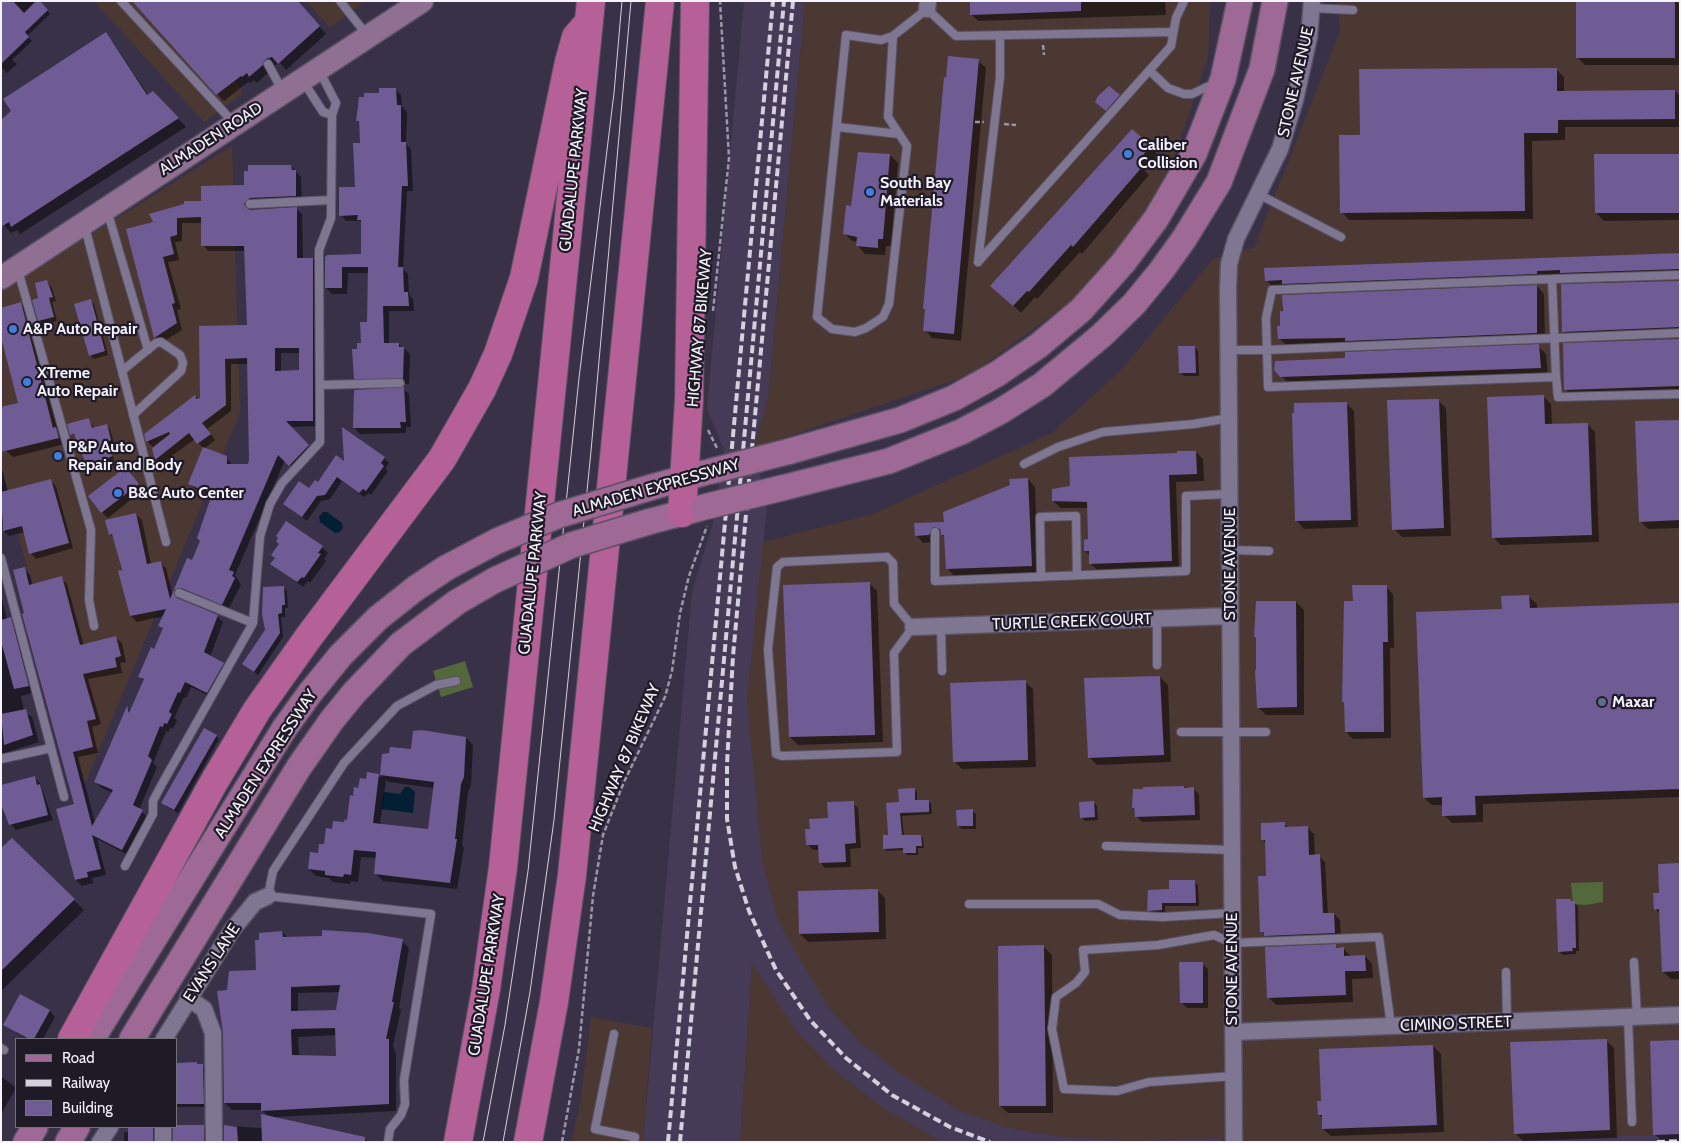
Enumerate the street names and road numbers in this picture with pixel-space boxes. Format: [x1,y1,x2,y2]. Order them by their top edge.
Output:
street label: STONE AVENUE [1274,25,1318,139]
street label: GUADALUPE PARKWAY [556,88,592,252]
street label: ALMADEN ROAD [156,98,266,180]
street label: HIGHWAY 87 BIKEWAY [684,248,716,408]
street label: ALMADEN EXPRESSWAY [570,455,742,521]
street label: GUADALUPE PARKWAY [515,491,551,655]
street label: STONE AVENUE [1220,508,1240,620]
street label: TURTLE CREEK COURT [992,610,1152,634]
street label: HIGHWAY 87 BIKEWAY [585,681,665,835]
street label: ALMADEN EXPRESSWAY [211,686,321,842]
street label: GUADALUPE PARKWAY [465,893,509,1057]
street label: STONE AVENUE [1222,913,1242,1025]
street label: EVANS LANE [179,920,245,1006]
street label: CIMINO STREET [1400,1012,1512,1036]

